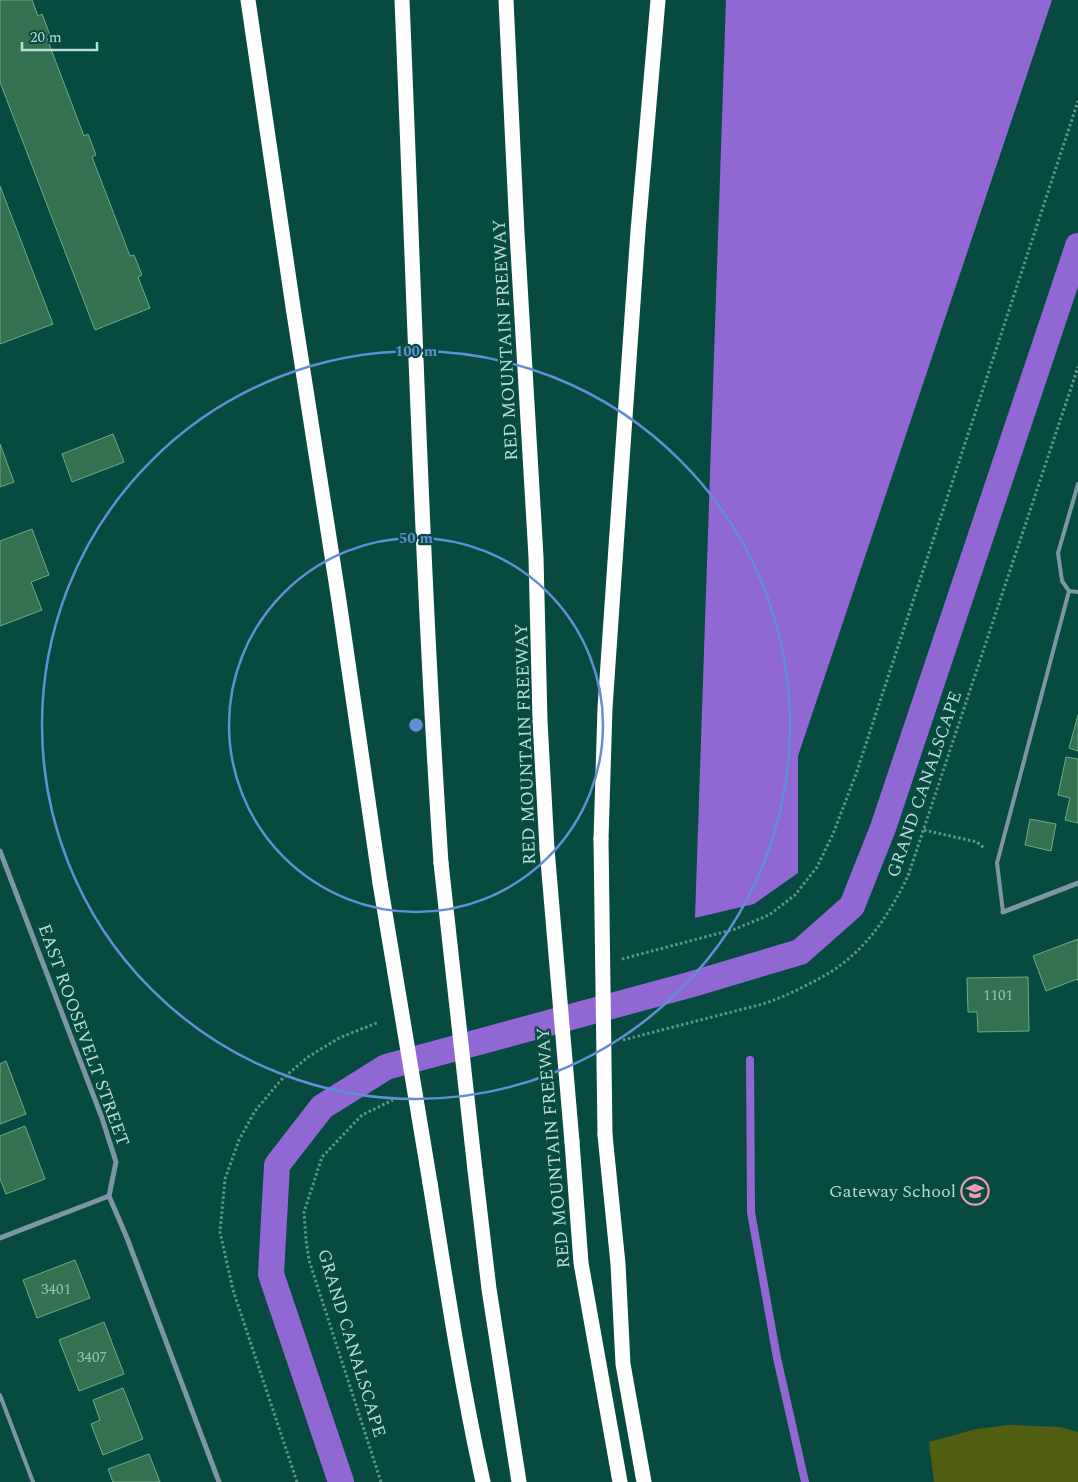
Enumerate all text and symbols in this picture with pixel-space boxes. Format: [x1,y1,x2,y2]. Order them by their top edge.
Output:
scale bar [22,20,98,52]
text: 20 m [30,26,62,49]
street label: RED MOUNTAIN FREEWAY [486,218,525,461]
text: 100 m [395,340,438,363]
text: 50 m [399,527,434,550]
street label: RED MOUNTAIN FREEWAY [508,623,543,865]
street label: GRAND CANALSCAPE [880,687,969,881]
centre of rings [407,716,425,734]
street label: EAST ROOSEVELT STREET [31,920,136,1150]
house number: 1101 [983,984,1013,1007]
street label: RED MOUNTAIN FREEWAY [530,1026,577,1270]
school or university icon: Gateway School [960,1176,990,1206]
place label: Gateway School [829,1178,956,1205]
street label: GRAND CANALSCAPE [310,1246,393,1441]
house number: 3401 [41,1278,71,1301]
house number: 3407 [77,1346,107,1369]

